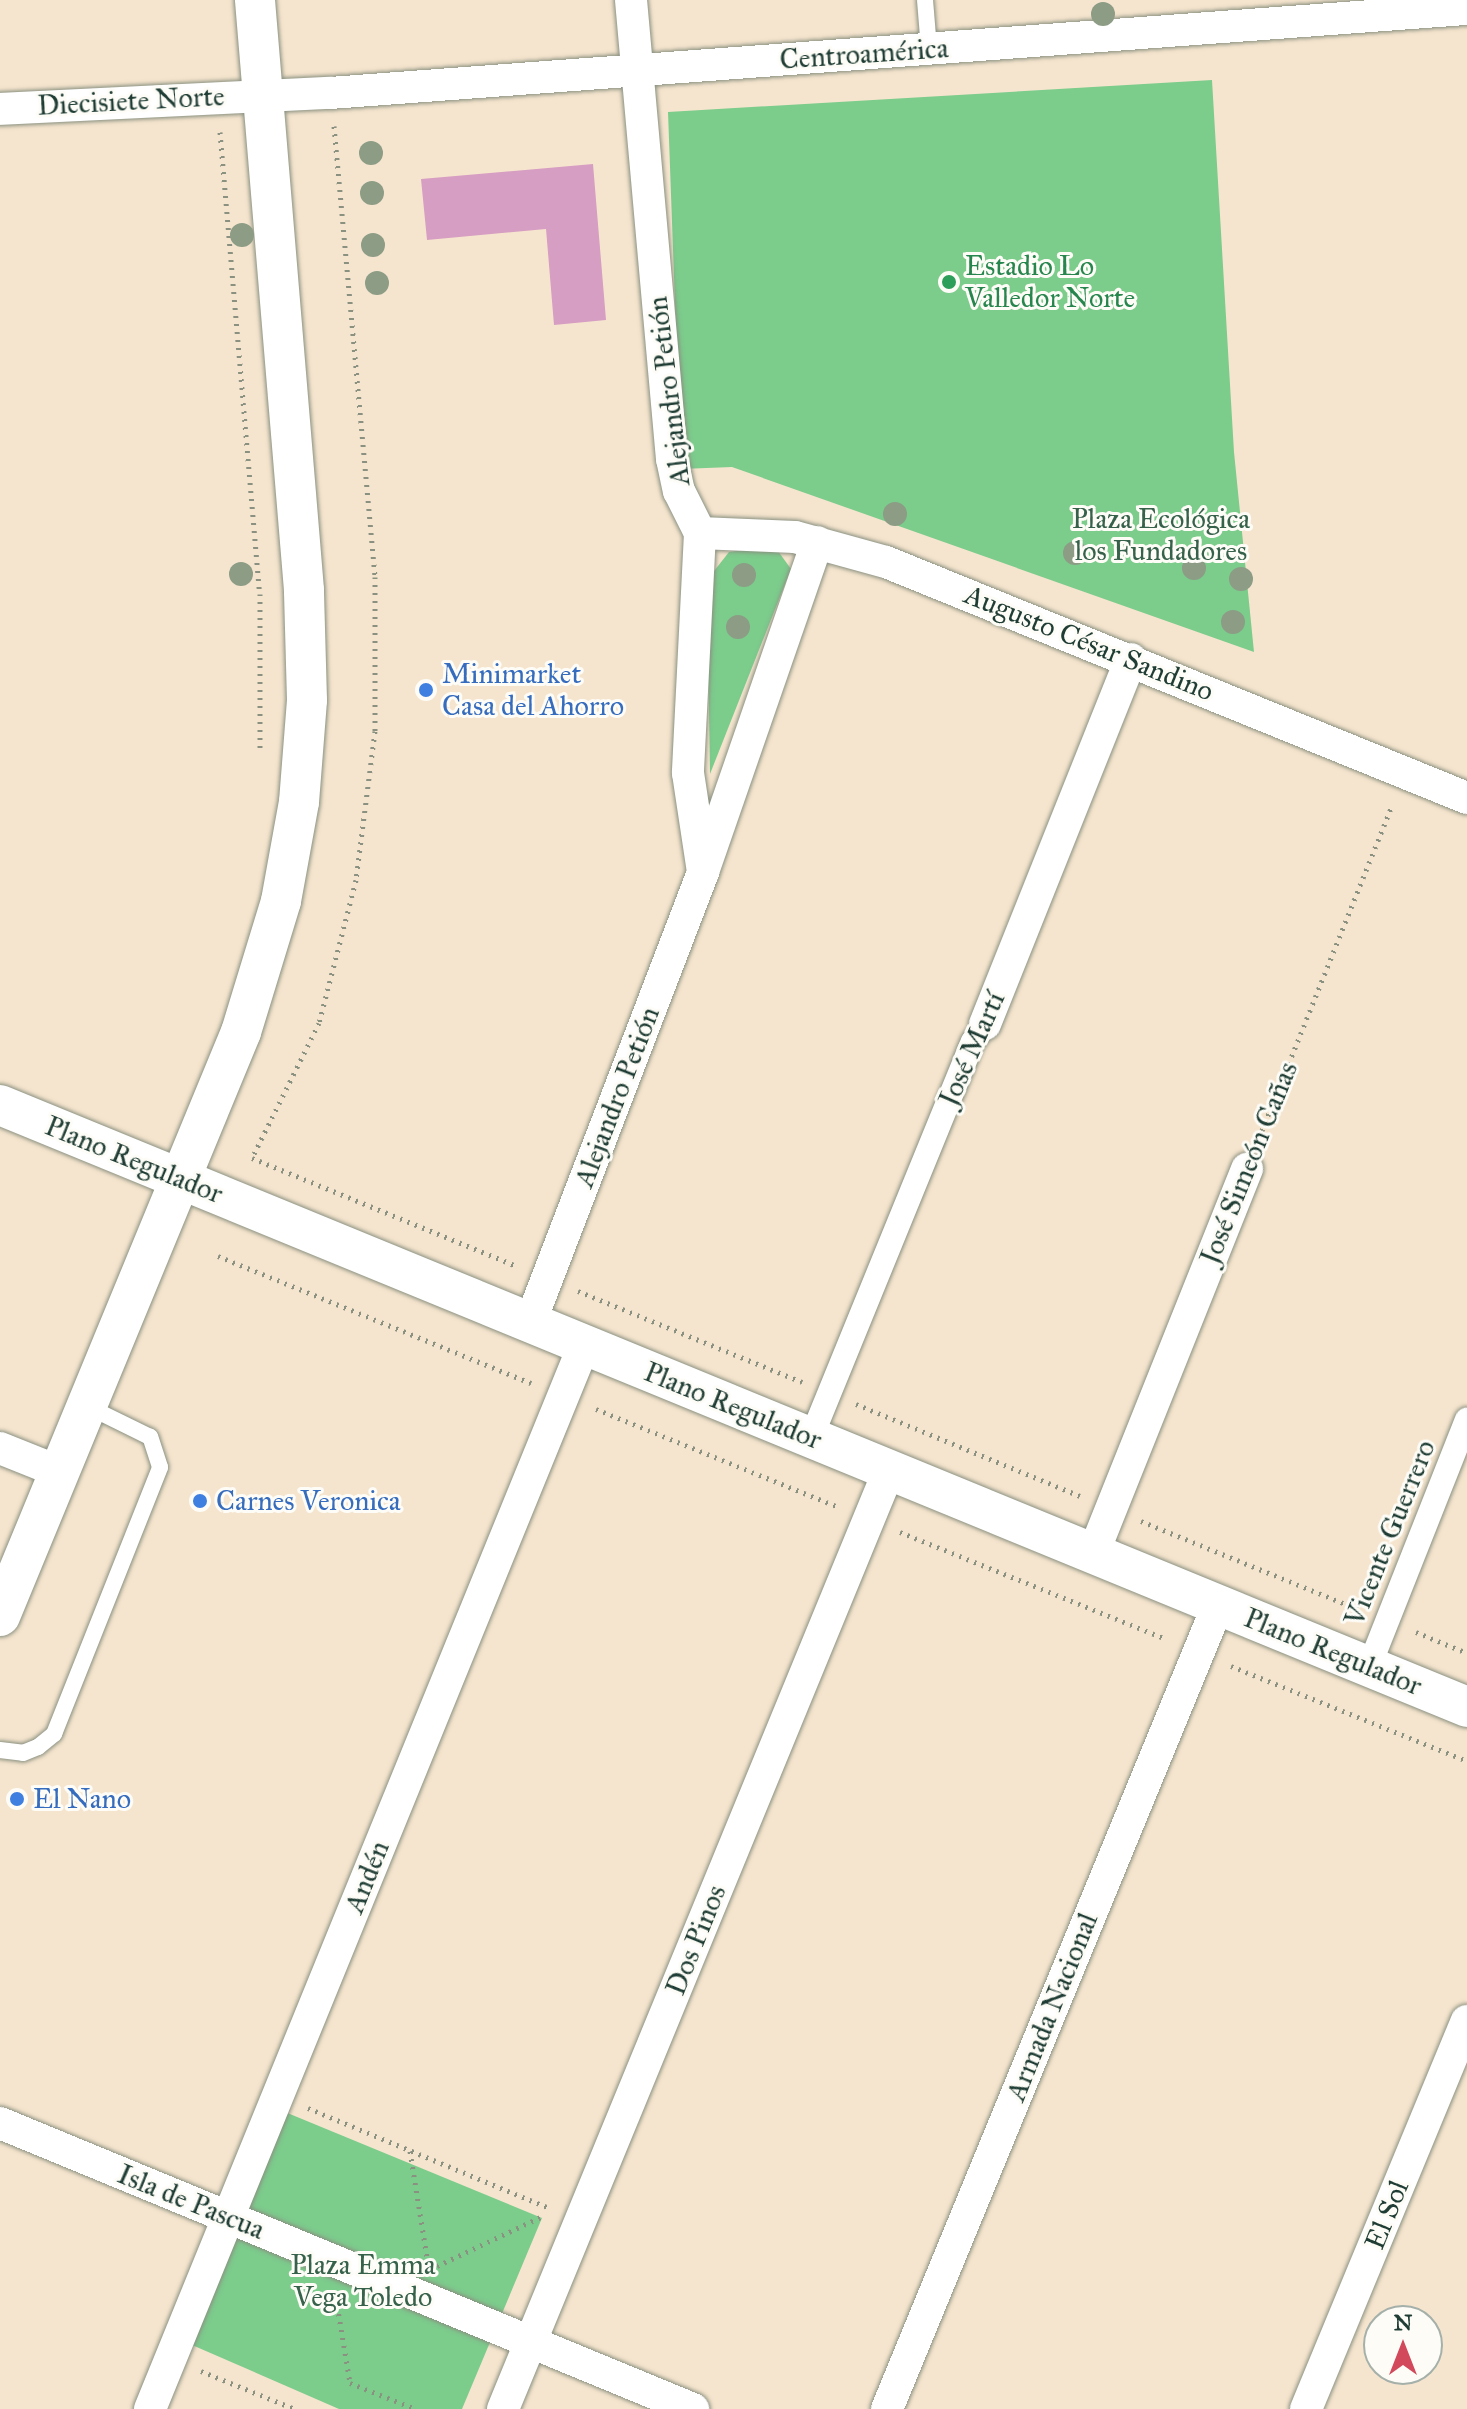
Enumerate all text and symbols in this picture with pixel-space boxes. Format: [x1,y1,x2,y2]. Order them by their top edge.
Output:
street label: Centroamérica [779,31,949,77]
street label: Diecisiete Norte [37,79,225,123]
place label: Estadio Lo Valledor Norte [965,249,1135,315]
marker: Estadio Lo Valledor Norte [940,273,958,291]
street label: Alejandro Petión [641,294,697,488]
park label: Plaza Ecológica los Fundadores [1072,502,1250,568]
street label: Augusto César Sandino [959,578,1219,708]
place label: Minimarket Casa del Ahorro [442,657,624,723]
marker: Minimarket Casa del Ahorro [417,681,435,699]
street label: José Martí [932,987,1012,1111]
street label: Alejandro Petión [567,1002,667,1192]
street label: José Simeón Cañas [1193,1057,1305,1269]
street label: Plano Regulador [40,1109,228,1211]
street label: Plano Regulador [639,1355,827,1457]
street label: Vicente Guerrero [1337,1435,1443,1631]
place label: Carnes Veronica [216,1484,401,1518]
marker: Carnes Veronica [191,1492,209,1510]
street label: Plano Regulador [1239,1601,1427,1703]
place label: El Nano [33,1782,131,1816]
marker: El Nano [8,1790,26,1808]
street label: Andén [337,1836,397,1918]
street label: Dos Pinos [659,1880,733,2000]
street label: Armada Nacional [999,1908,1105,2106]
street label: Isla de Pascua [113,2157,269,2247]
street label: El Sol [1358,2176,1416,2254]
park label: Plaza Emma Vega Toledo [290,2248,436,2314]
north arrow [1363,2305,1443,2385]
text: N [1394,2309,1412,2336]

